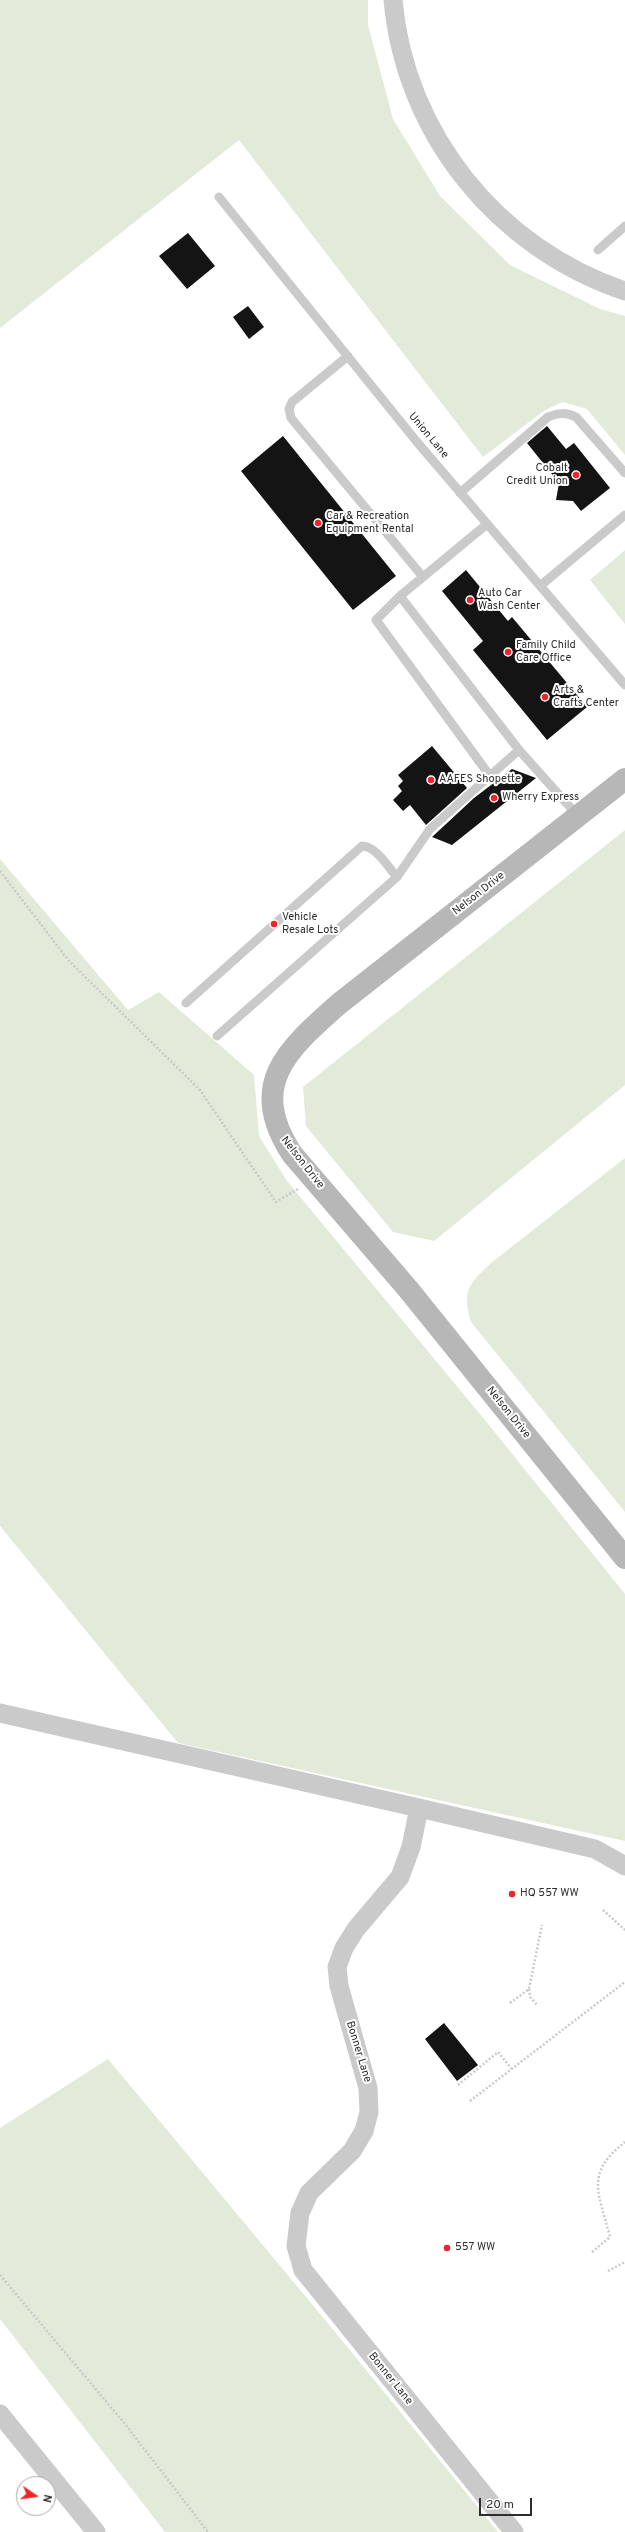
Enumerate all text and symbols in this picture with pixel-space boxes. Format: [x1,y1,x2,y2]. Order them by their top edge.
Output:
street label: Union Lane [405,410,451,462]
place label: Cobalt Credit Union [506,462,568,488]
marker: Cobalt Credit Union [571,470,581,480]
place label: Car & Recreation Equipment Rental [326,510,414,536]
marker: Car & Recreation Equipment Rental [313,518,323,528]
place label: Auto Car Wash Center [478,587,540,613]
marker: Auto Car Wash Center [465,595,475,605]
place label: Family Child Care Office [516,639,576,665]
marker: Family Child Care Office [503,647,513,657]
place label: Arts & Crafts Center [553,684,619,710]
marker: Arts & Crafts Center [540,692,550,702]
place label: AAFES Shopette [439,773,521,787]
marker: AAFES Shopette [426,775,436,785]
place label: Wherry Express [502,791,579,805]
marker: Wherry Express [489,793,499,803]
street label: Nelson Drive [450,870,508,918]
place label: Vehicle Resale Lots [282,911,338,937]
marker: Vehicle Resale Lots [269,919,279,929]
street label: Nelson Drive [278,1134,326,1192]
street label: Nelson Drive [483,1385,533,1441]
place label: HQ 557 WW [520,1887,579,1901]
marker: HQ 557 WW [507,1889,517,1899]
street label: Bonner Lane [342,2020,374,2084]
place label: 557 WW [455,2241,495,2255]
marker: 557 WW [442,2243,452,2253]
street label: Bonner Lane [365,2350,415,2408]
north arrow [16,2476,56,2516]
scale bar [481,2490,534,2516]
text: N [39,2493,54,2504]
text: 20 m [486,2497,514,2513]

